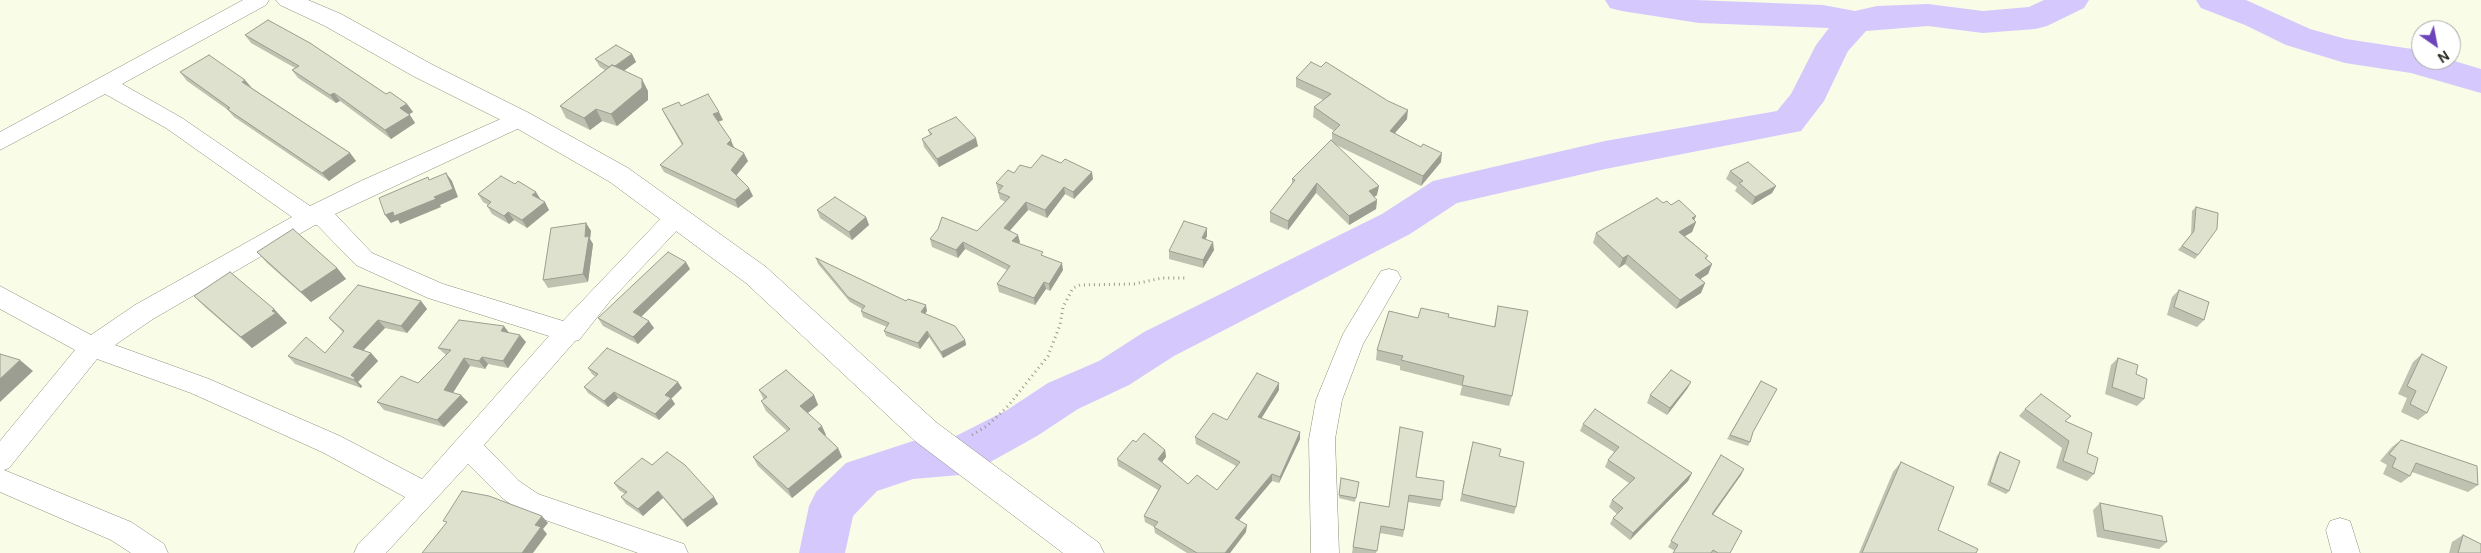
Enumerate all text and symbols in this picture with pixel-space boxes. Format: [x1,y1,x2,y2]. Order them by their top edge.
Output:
north arrow [2411,20,2461,70]
text: N [2434,46,2453,67]

